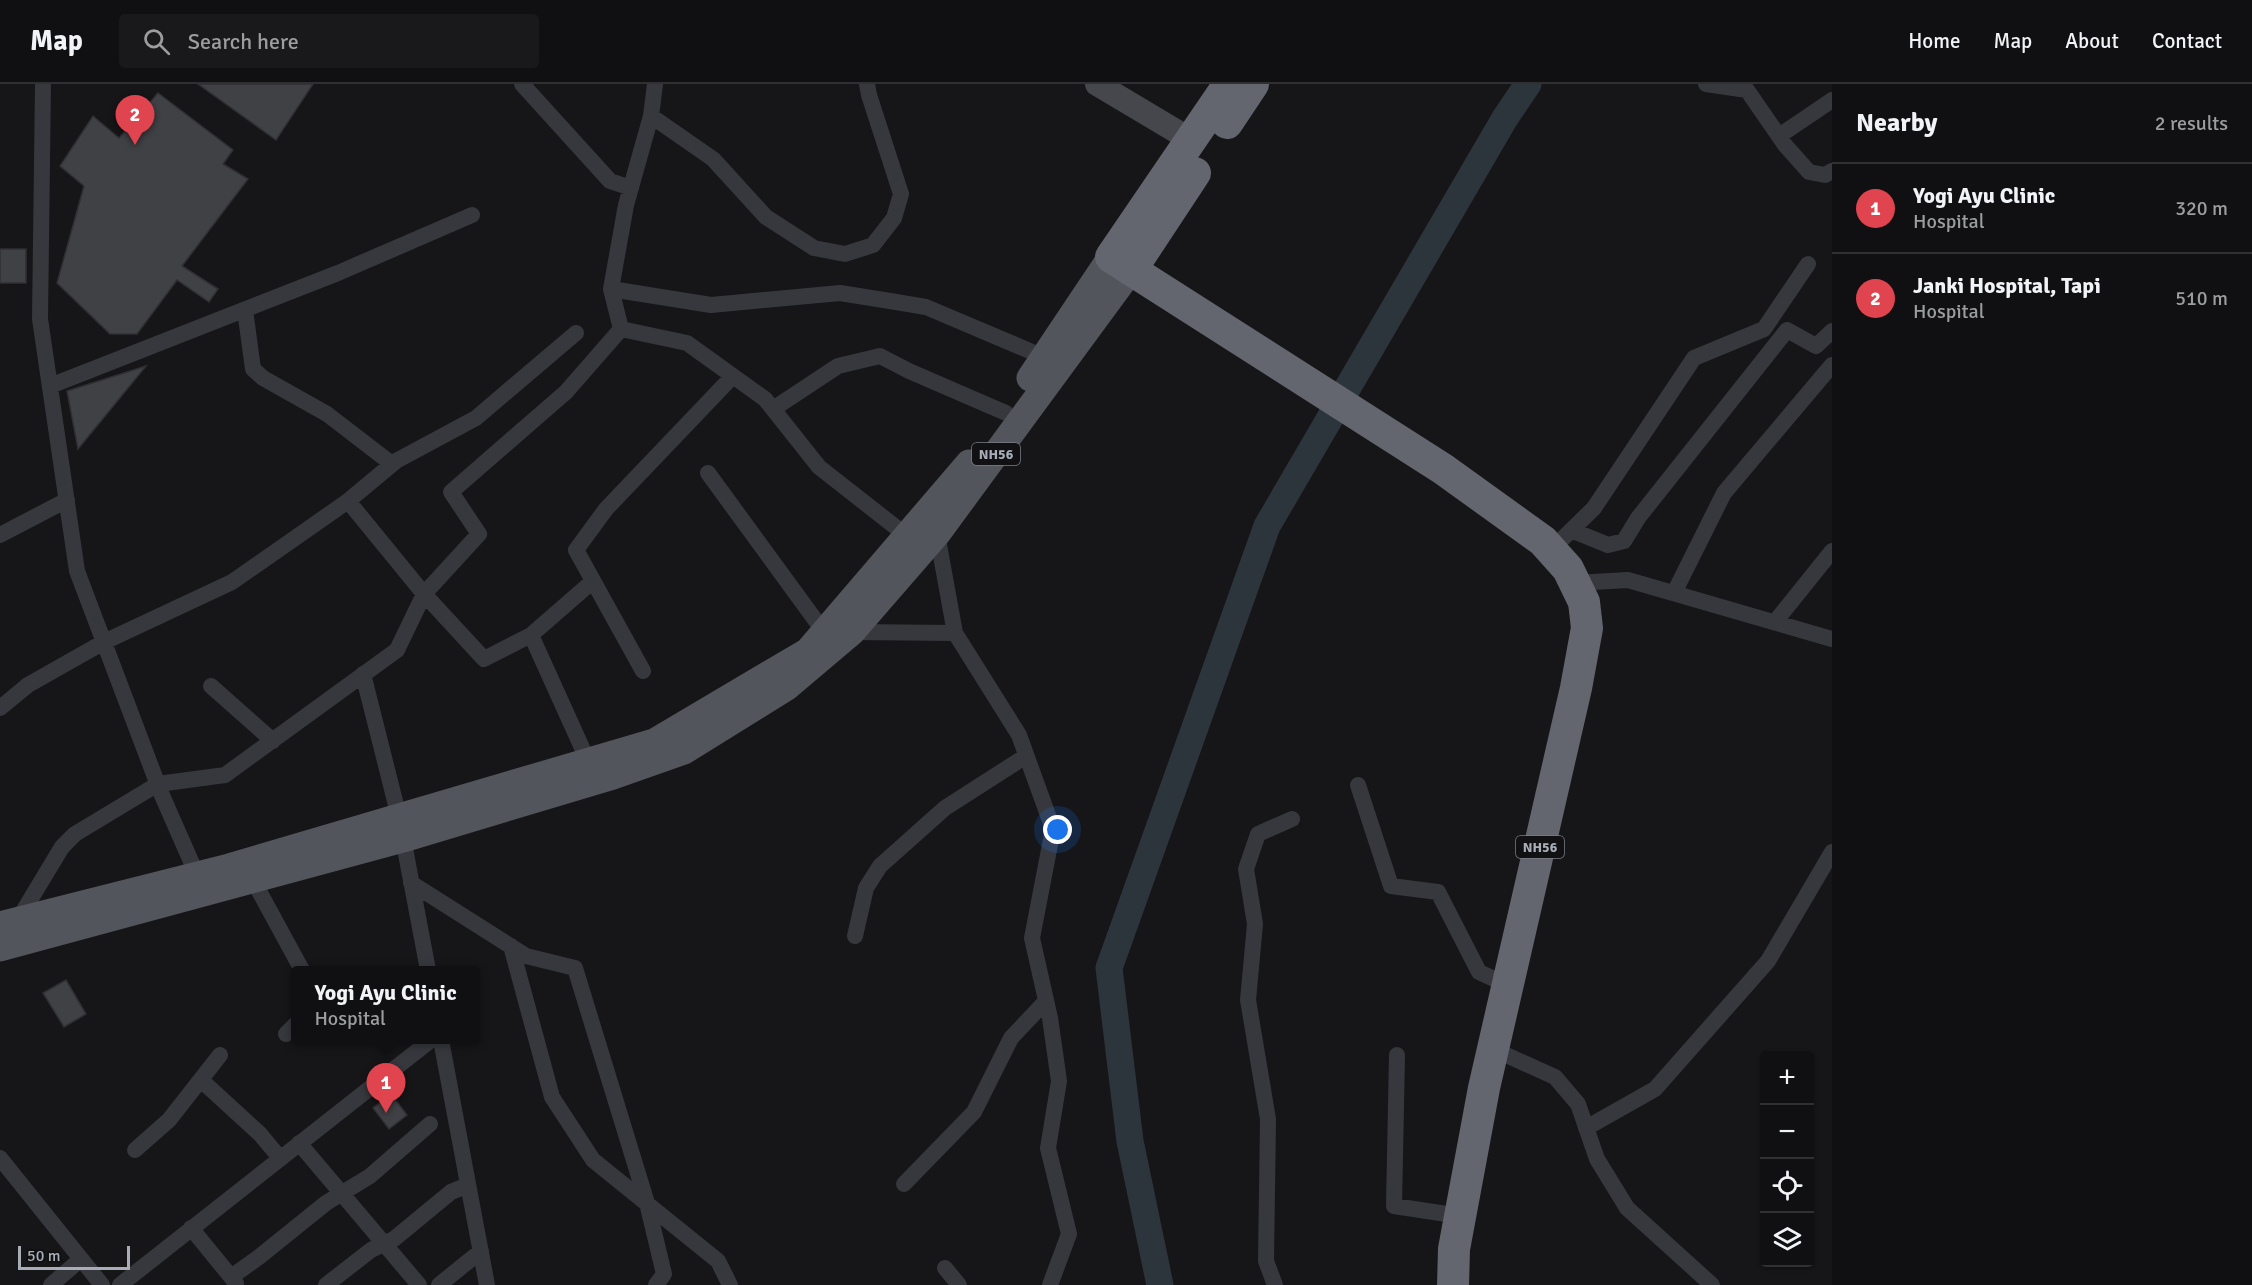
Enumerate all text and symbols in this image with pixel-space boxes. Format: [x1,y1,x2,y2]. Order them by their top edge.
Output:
search box [119,14,539,68]
text: Map [30,24,83,58]
icon: search [140,25,173,58]
text: Search here [188,28,299,55]
text: Home [1908,28,1961,54]
text: Map [1994,28,2032,54]
text: About [2065,28,2119,54]
text: Contact [2152,28,2222,54]
pin: 2 [116,95,154,145]
text: Nearby [1856,107,1937,139]
text: 2 results [2155,111,2228,136]
text: Yogi Ayu Clinic [1913,182,2055,209]
text: 1 [1870,196,1881,221]
text: 320 m [2175,196,2228,221]
text: Hospital [1913,209,1985,234]
text: Janki Hospital, Tapi [1913,272,2101,299]
text: 2 [1870,286,1881,311]
text: 510 m [2175,286,2228,311]
text: Hospital [1913,299,1985,324]
road number: NH56 [972,443,1020,465]
your location [1043,815,1072,844]
road number: NH56 [1516,836,1564,858]
popup [291,966,480,1044]
text: Yogi Ayu Clinic [314,979,457,1006]
text: Hospital [314,1006,386,1031]
map controls [1760,1051,1814,1267]
button: + [1760,1051,1814,1105]
pin: 1 [366,1064,406,1113]
button: − [1760,1105,1814,1159]
button: locate [1760,1159,1814,1213]
button: layers [1760,1213,1814,1267]
scale bar [18,1243,130,1270]
text: 50 m [27,1246,61,1266]

